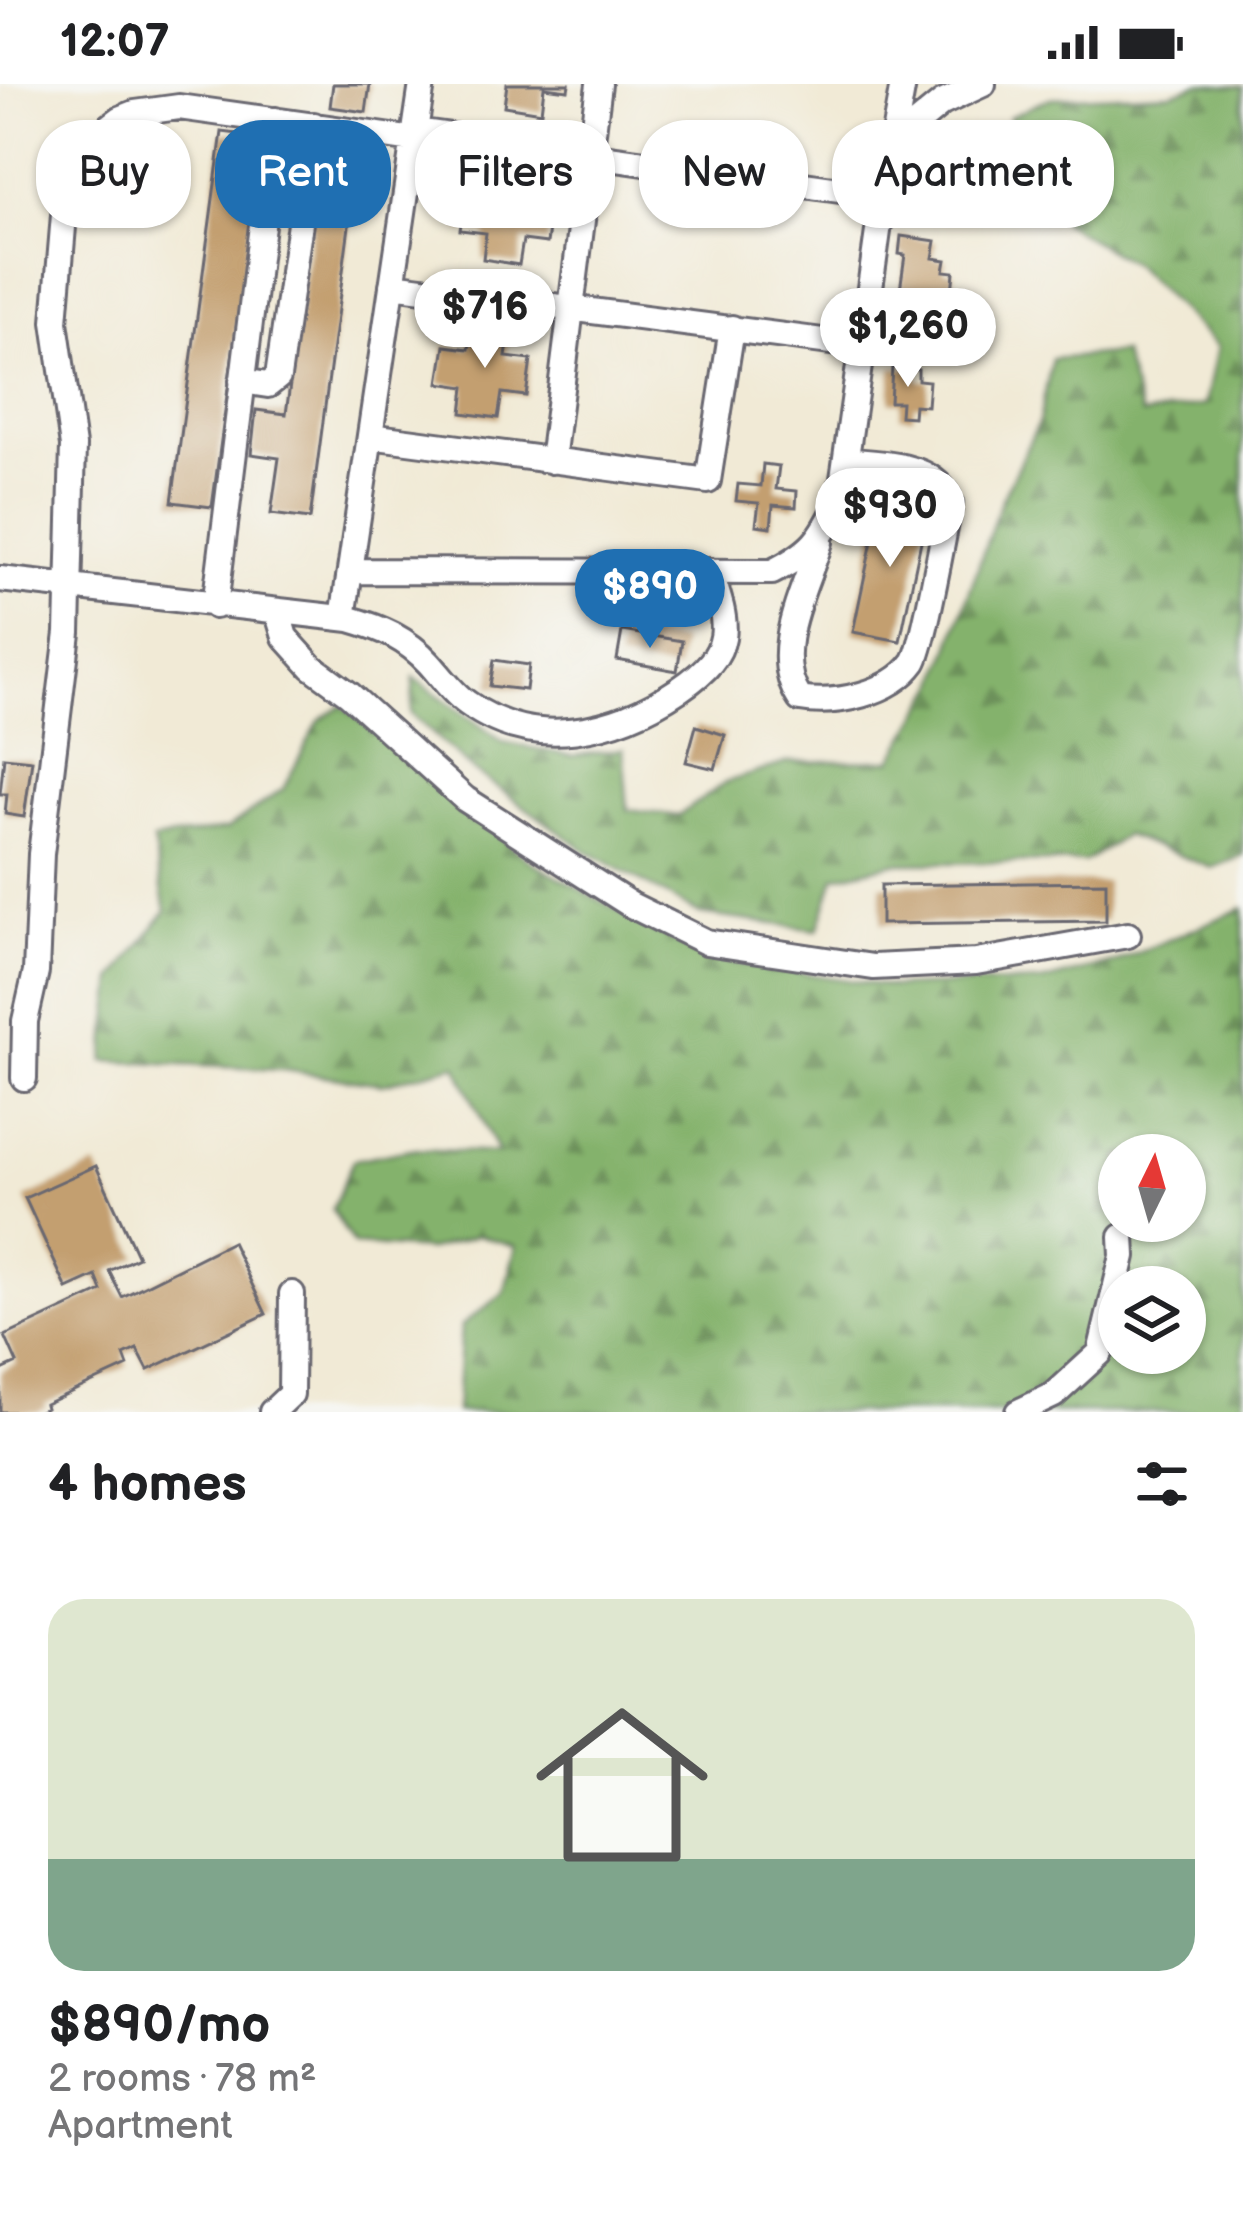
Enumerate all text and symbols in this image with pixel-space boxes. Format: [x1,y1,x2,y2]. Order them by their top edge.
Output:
text: 12:07 [60,15,170,70]
chip: Buy [36,120,191,228]
chip: Rent [215,120,391,228]
chip: Filters [415,120,615,228]
chip: New [639,120,808,228]
chip: Apartment [832,120,1114,228]
pin: $716 [414,269,556,371]
text: $716 [441,284,529,331]
pin: $1,260 [810,288,1006,390]
text: $1,260 [847,303,969,350]
pin: $930 [819,468,961,570]
text: $930 [842,483,938,530]
pin: $890 [579,549,721,651]
text: $890 [602,564,698,611]
north arrow [1098,1134,1206,1242]
map controls [1098,1134,1206,1374]
button: layers [1098,1266,1206,1374]
icon: filters [1129,1451,1195,1517]
text: 4 homes [48,1454,247,1515]
icon: home [514,1677,730,1893]
text: $890/mo [48,1995,270,2056]
text: 2 rooms · 78 m² [48,2056,317,2103]
text: Apartment [48,2103,232,2150]

